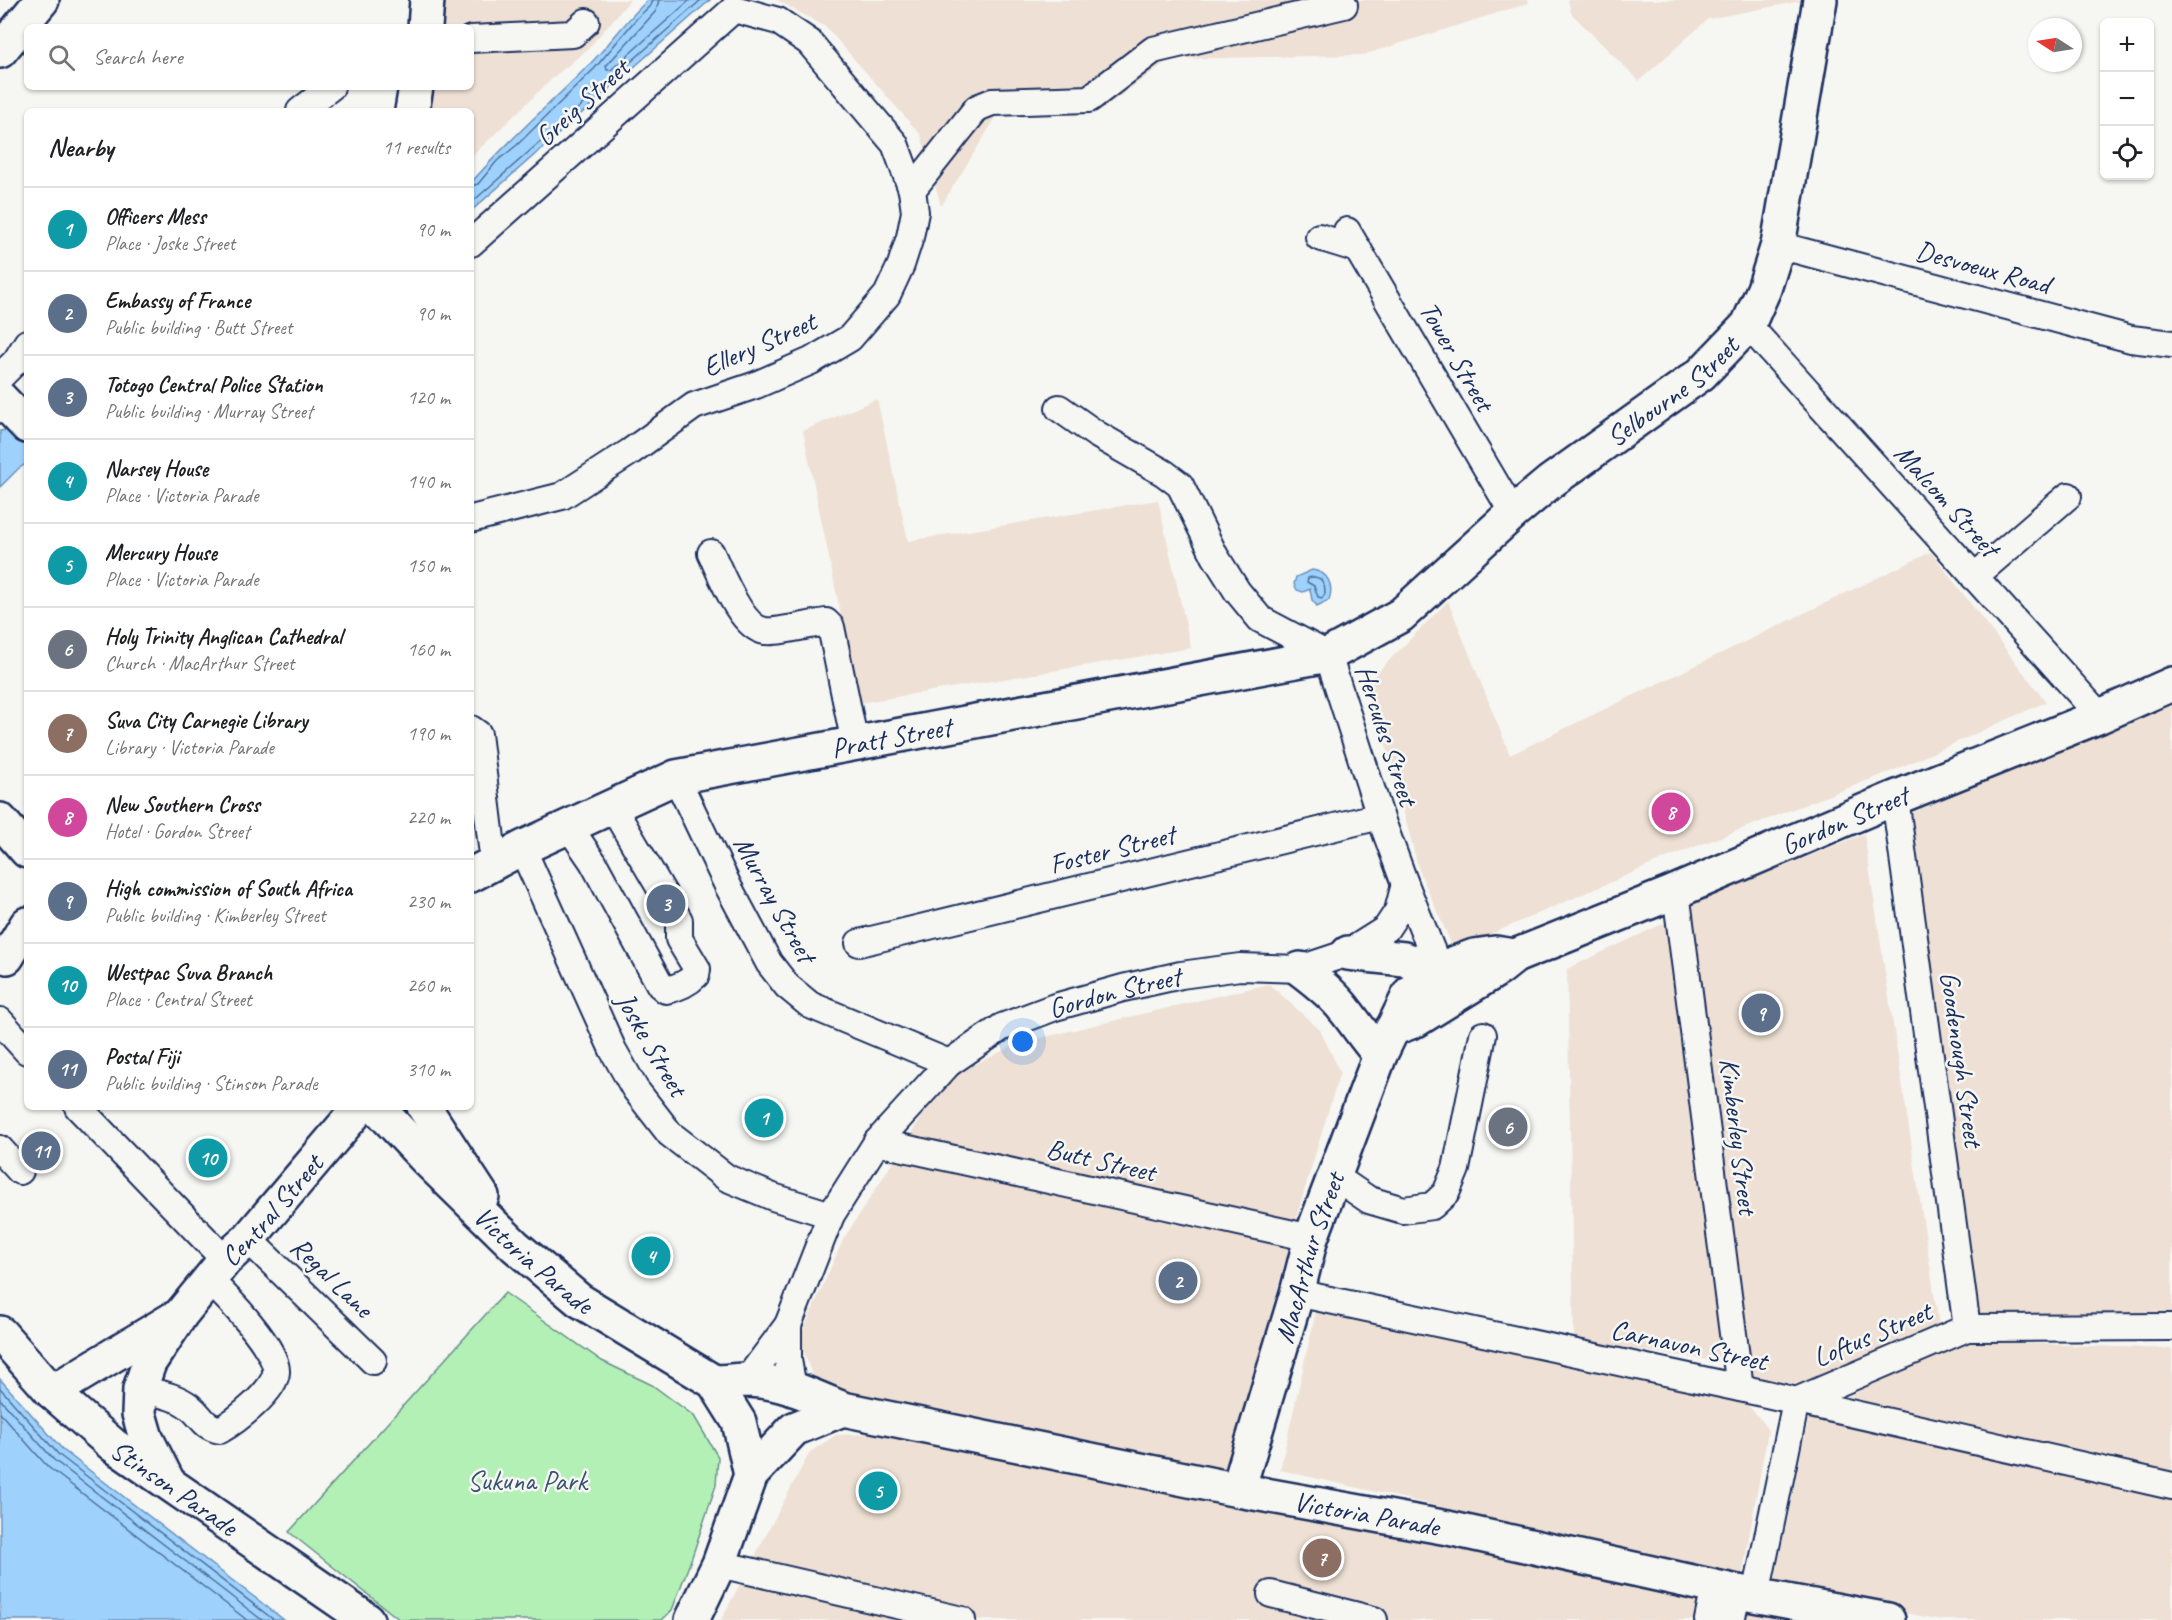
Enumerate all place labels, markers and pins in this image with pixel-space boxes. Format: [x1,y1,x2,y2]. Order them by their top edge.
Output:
pin: 8 [1652,790,1690,834]
pin: 3 [646,882,686,926]
pin: 9 [1742,990,1780,1036]
pin: 1 [744,1096,783,1140]
pin: 6 [1488,1104,1528,1150]
pin: 11 [22,1128,60,1174]
pin: 10 [188,1136,228,1180]
pin: 4 [632,1234,670,1278]
pin: 2 [1158,1258,1198,1304]
pin: 5 [858,1468,898,1514]
pin: 7 [1302,1536,1342,1580]

